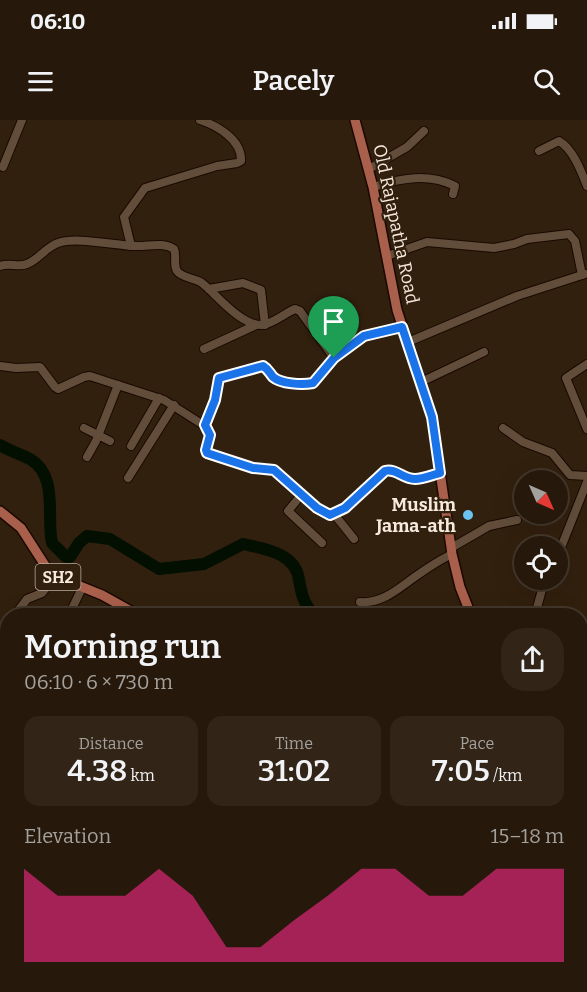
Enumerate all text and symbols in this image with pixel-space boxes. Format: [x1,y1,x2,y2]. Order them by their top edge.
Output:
text: 06:10 [30,8,86,35]
icon: menu [24,65,57,98]
text: Pacely [253,65,334,97]
icon: search [530,65,563,98]
street label: Old Rajapatha Road [368,142,424,306]
pin [308,296,359,358]
icon: arrive [317,305,350,338]
north arrow [514,470,568,524]
map controls [514,470,568,590]
place label: Muslim Jama-ath [375,494,457,537]
marker: Muslim Jama-ath [461,508,475,522]
button: locate [514,536,568,590]
road number: SH2 [36,564,80,590]
text: Morning run [24,627,221,667]
button: share [501,628,564,691]
text: 06:10 · 6 × 730 m [24,670,173,694]
text: Distance [79,734,143,753]
text: Time [275,734,313,753]
text: Pace [460,734,494,753]
text: 4.38 [67,753,127,789]
text: 31:02 [258,753,330,789]
text: 7:05 [432,753,490,789]
text: km [127,766,155,785]
text: /km [490,766,522,785]
text: Elevation [24,824,111,848]
text: 15–18 m [490,824,564,848]

